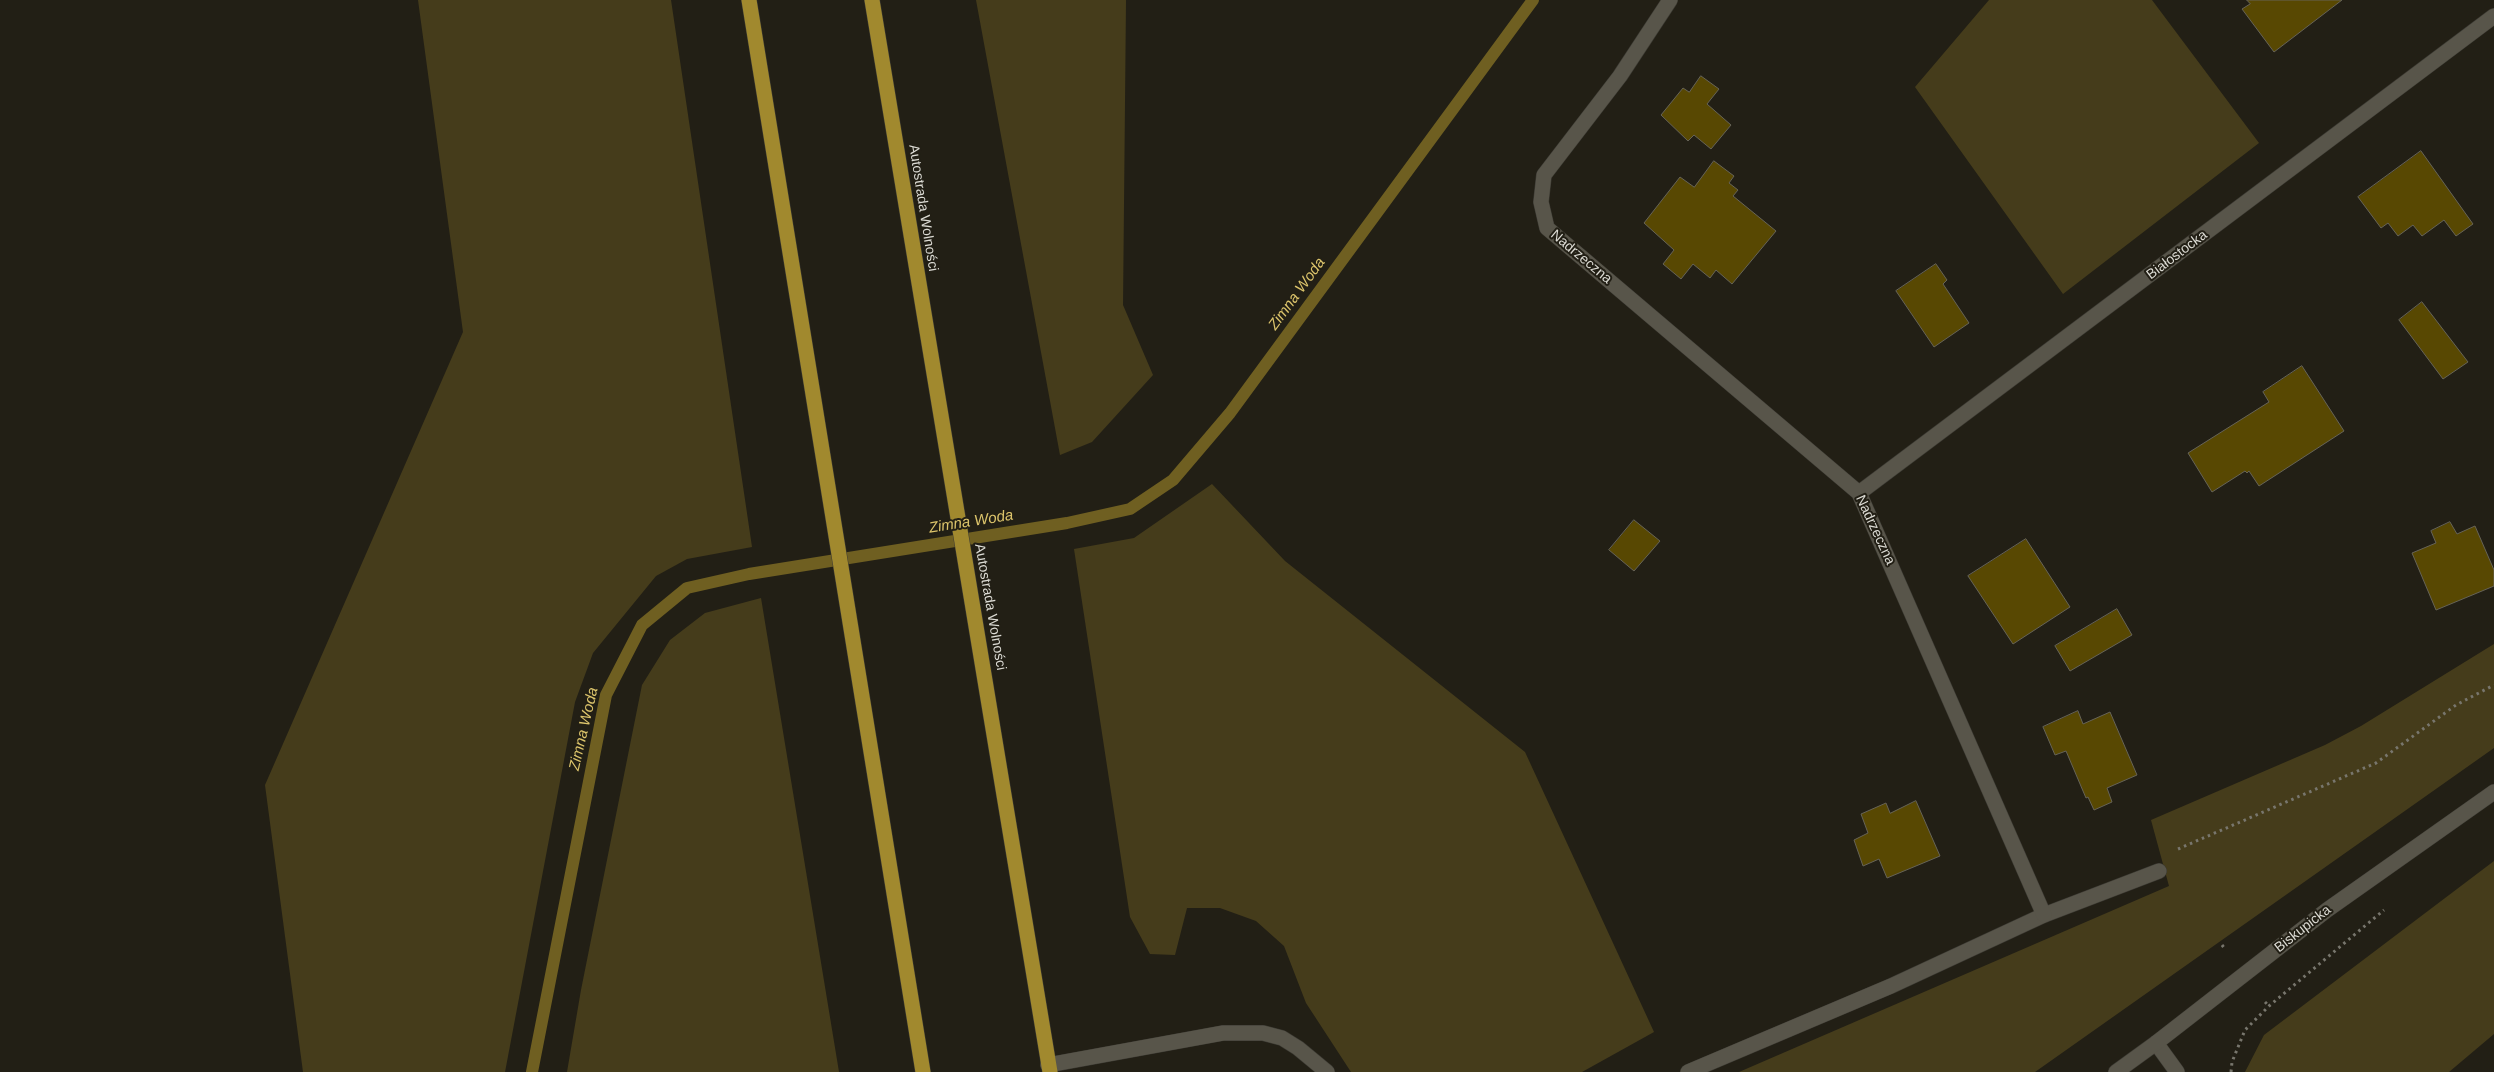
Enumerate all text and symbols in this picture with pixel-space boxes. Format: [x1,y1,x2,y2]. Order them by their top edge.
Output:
street label: Autostrada Wolności [905,143,941,273]
street label: Nadrzeczna [1547,227,1615,287]
street label: Białostocka [2143,227,2211,283]
water label: Zimna Woda [1265,254,1329,334]
street label: Nadrzeczna [1852,493,1898,567]
water label: Zimna Woda [928,506,1014,538]
street label: Autostrada Wolności [971,542,1009,672]
water label: Zimna Woda [566,686,602,772]
street label: Biskupicka [2271,902,2335,956]

